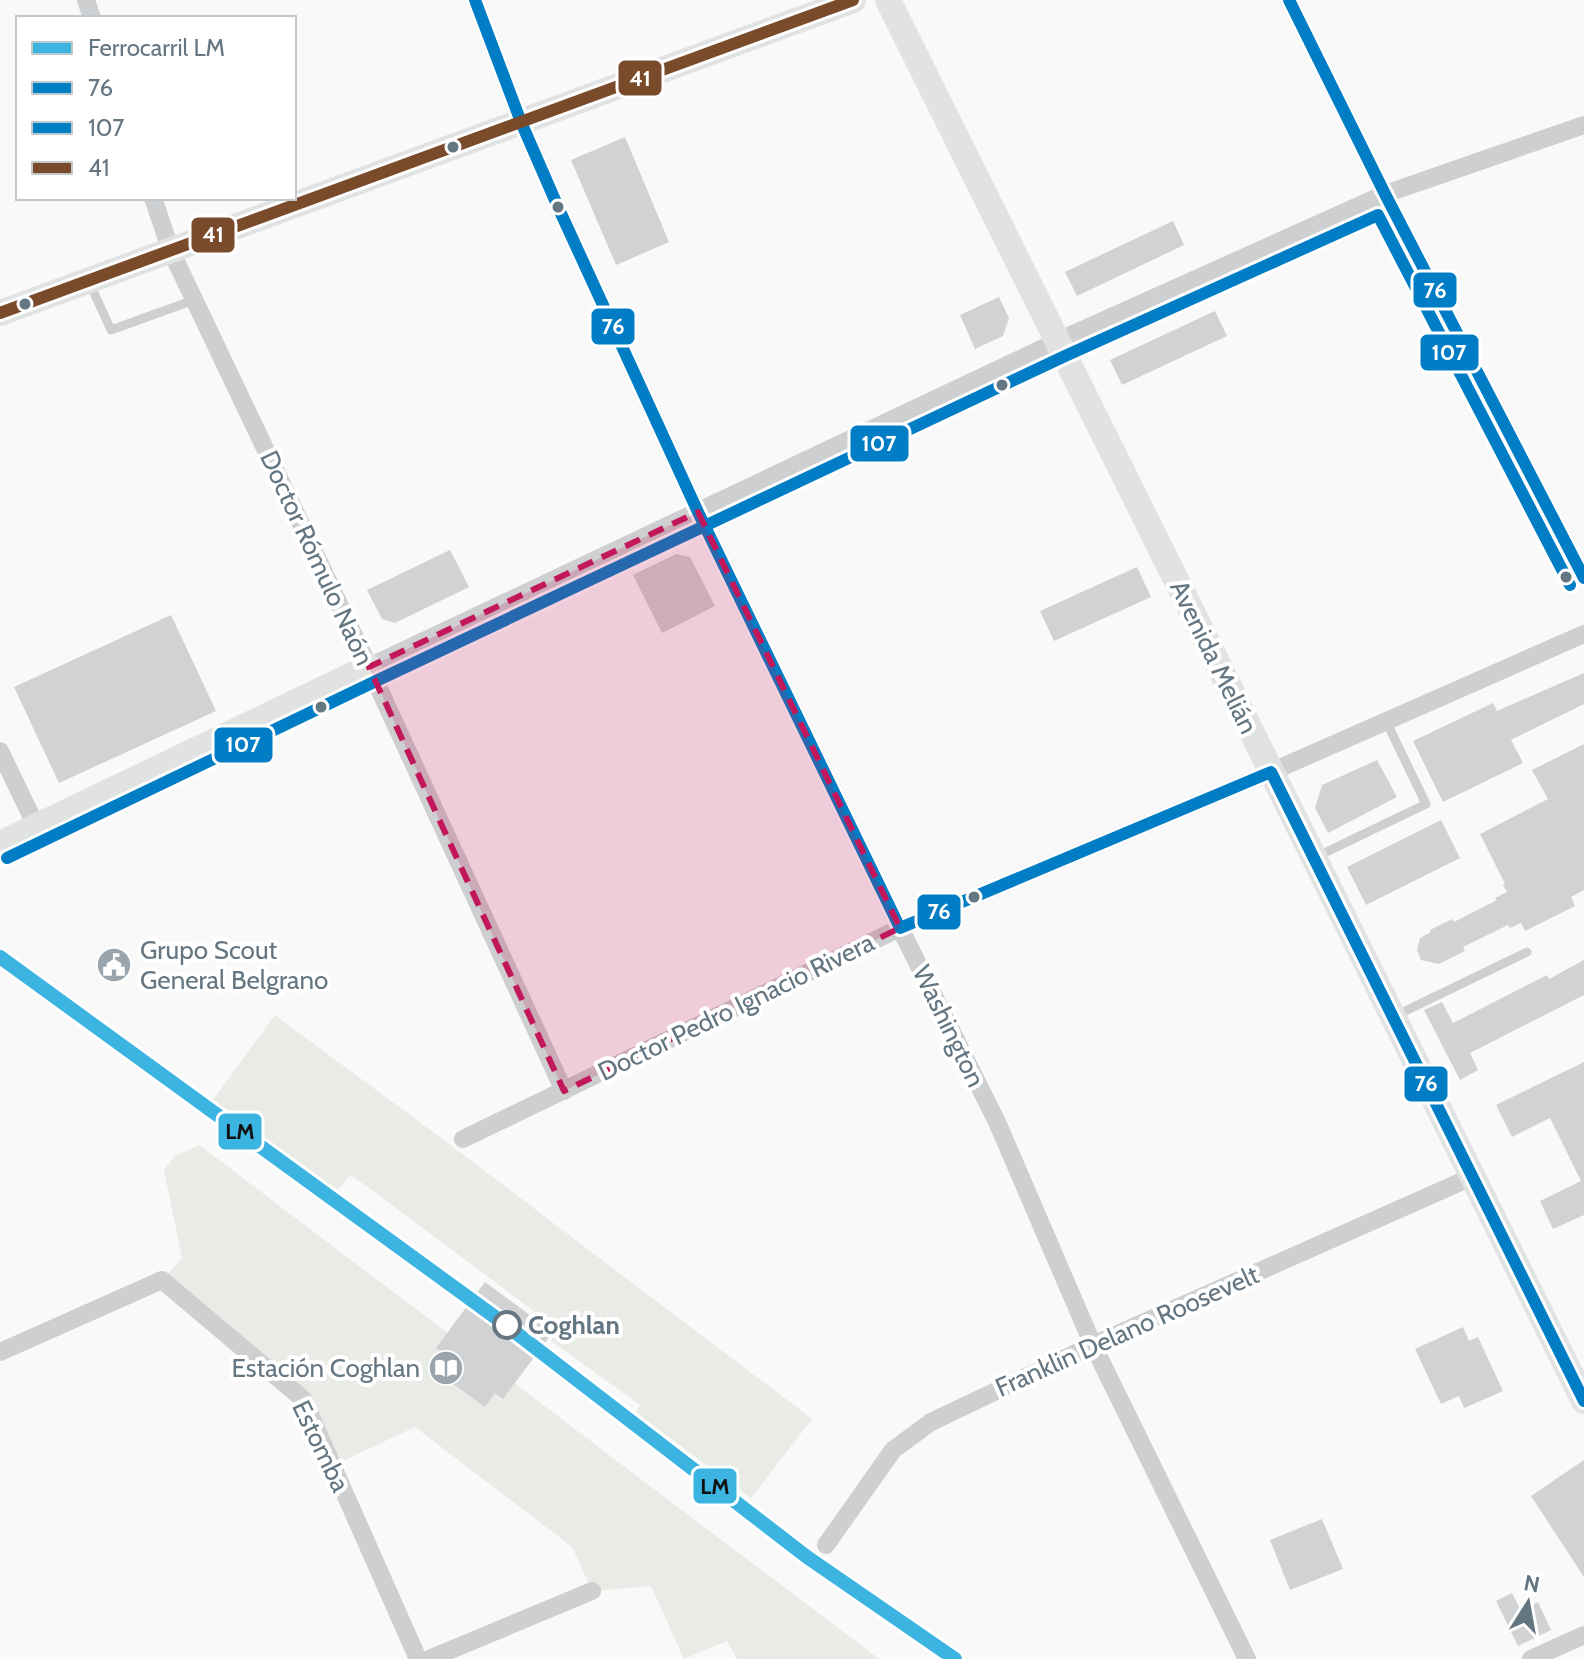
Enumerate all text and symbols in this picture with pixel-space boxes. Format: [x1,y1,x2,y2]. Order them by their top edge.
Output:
legend [16,16,296,200]
text: Ferrocarril LM [88,33,225,62]
line badge: 41 [617,59,663,97]
text: 41 [629,65,651,92]
text: 76 [88,73,113,102]
text: 107 [88,113,124,142]
unlabelled marker [445,139,461,155]
text: 41 [88,153,110,182]
unlabelled marker [550,199,566,215]
line badge: 41 [190,216,236,254]
text: 41 [202,221,224,248]
line badge: 76 [1412,271,1458,309]
text: 76 [1423,277,1447,304]
unlabelled marker [17,296,33,312]
line badge: 76 [590,307,636,346]
text: 76 [601,313,625,340]
line badge: 107 [1419,333,1480,372]
text: 107 [1432,339,1467,366]
unlabelled marker [994,377,1010,393]
line badge: 107 [849,424,910,463]
text: 107 [862,430,897,457]
street label: Doctor Rómulo Naón [253,446,381,670]
unlabelled marker [1558,569,1574,585]
street label: Avenida Melián [1163,575,1265,739]
unlabelled marker [313,699,329,715]
line badge: 107 [213,726,274,764]
text: 107 [226,731,261,758]
unlabelled marker [966,889,982,905]
line badge: 76 [916,893,962,931]
text: 76 [927,898,951,925]
street label: Doctor Pedro Ignacio Rivera [593,926,880,1088]
place label: Grupo Scout General Belgrano [140,934,328,996]
public building icon: Grupo Scout General Belgrano [95,946,133,984]
street label: Washington [906,960,992,1092]
line badge: 76 [1403,1065,1449,1103]
text: 76 [1414,1070,1438,1097]
line badge: LM [217,1112,263,1151]
text: LM [225,1118,255,1145]
street label: Franklin Delano Roosevelt [990,1258,1264,1404]
place label: Coghlan [528,1309,620,1341]
marker: Coghlan [493,1311,521,1339]
library icon: Estación Coghlan [427,1349,465,1387]
place label: Estación Coghlan [232,1352,420,1384]
street label: Estomba [285,1395,357,1497]
line badge: LM [692,1467,738,1505]
text: LM [700,1473,730,1500]
north arrow [1488,1563,1568,1643]
text: N [1522,1569,1542,1599]

